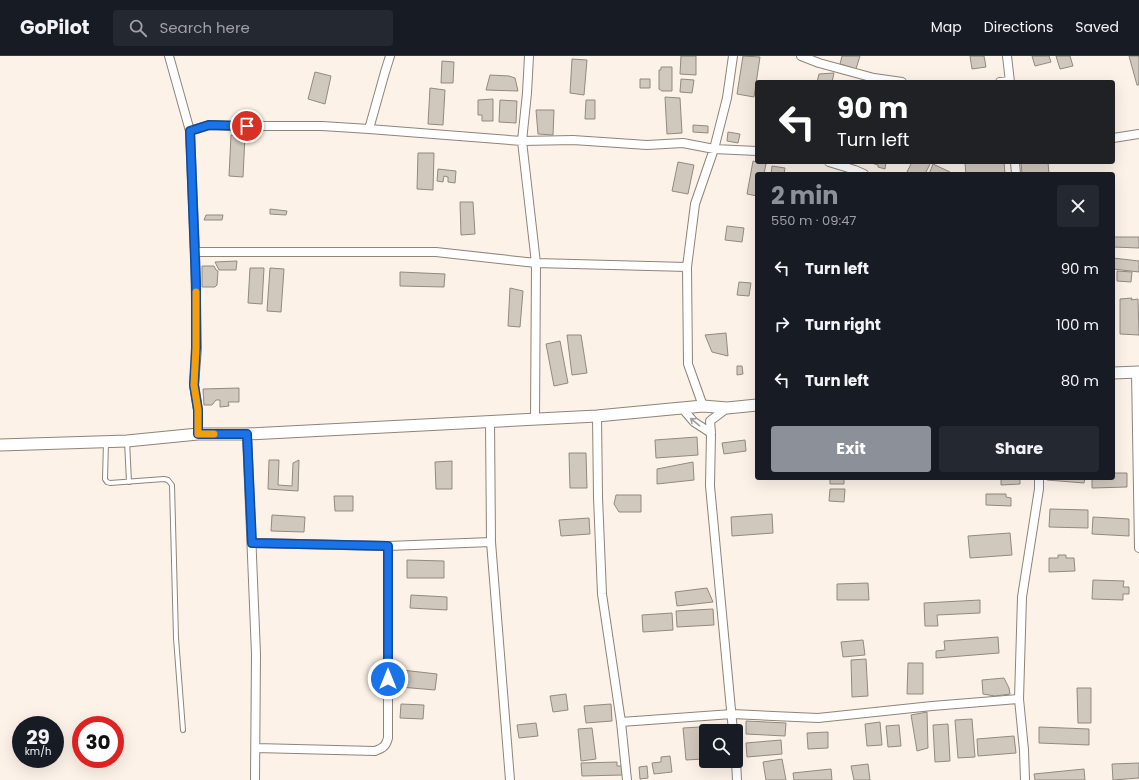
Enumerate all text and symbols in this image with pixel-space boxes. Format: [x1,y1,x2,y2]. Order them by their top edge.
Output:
search box [113,10,393,46]
text: GoPilot [20,14,89,41]
icon: search [127,17,149,39]
text: Search here [159,17,250,38]
text: Map [931,17,962,37]
text: Directions [984,17,1053,37]
text: Saved [1075,17,1119,37]
text: 90 m [837,89,908,128]
icon: left [771,96,823,148]
pin [230,109,264,143]
icon: arrive [236,115,258,137]
text: Turn left [837,127,909,152]
text: 2 min [771,179,838,212]
button: close [1057,185,1099,227]
text: 550 m · 09:47 [771,211,856,230]
icon: left [771,257,793,279]
text: Turn left [805,258,869,279]
text: 90 m [1061,258,1099,279]
icon: right [771,313,793,335]
text: Turn right [805,314,881,335]
text: 100 m [1056,314,1099,335]
icon: left [771,369,793,391]
text: Turn left [805,370,869,391]
text: 80 m [1061,370,1099,391]
one-way arrow [690,418,701,426]
button: Exit [771,426,931,472]
button: Share [939,426,1099,472]
position arrow [367,658,409,700]
speed limit sign: 30 [72,716,124,768]
text: 29 [26,723,50,751]
map controls [699,724,743,768]
button: search [699,724,743,768]
text: km/h [25,744,51,759]

